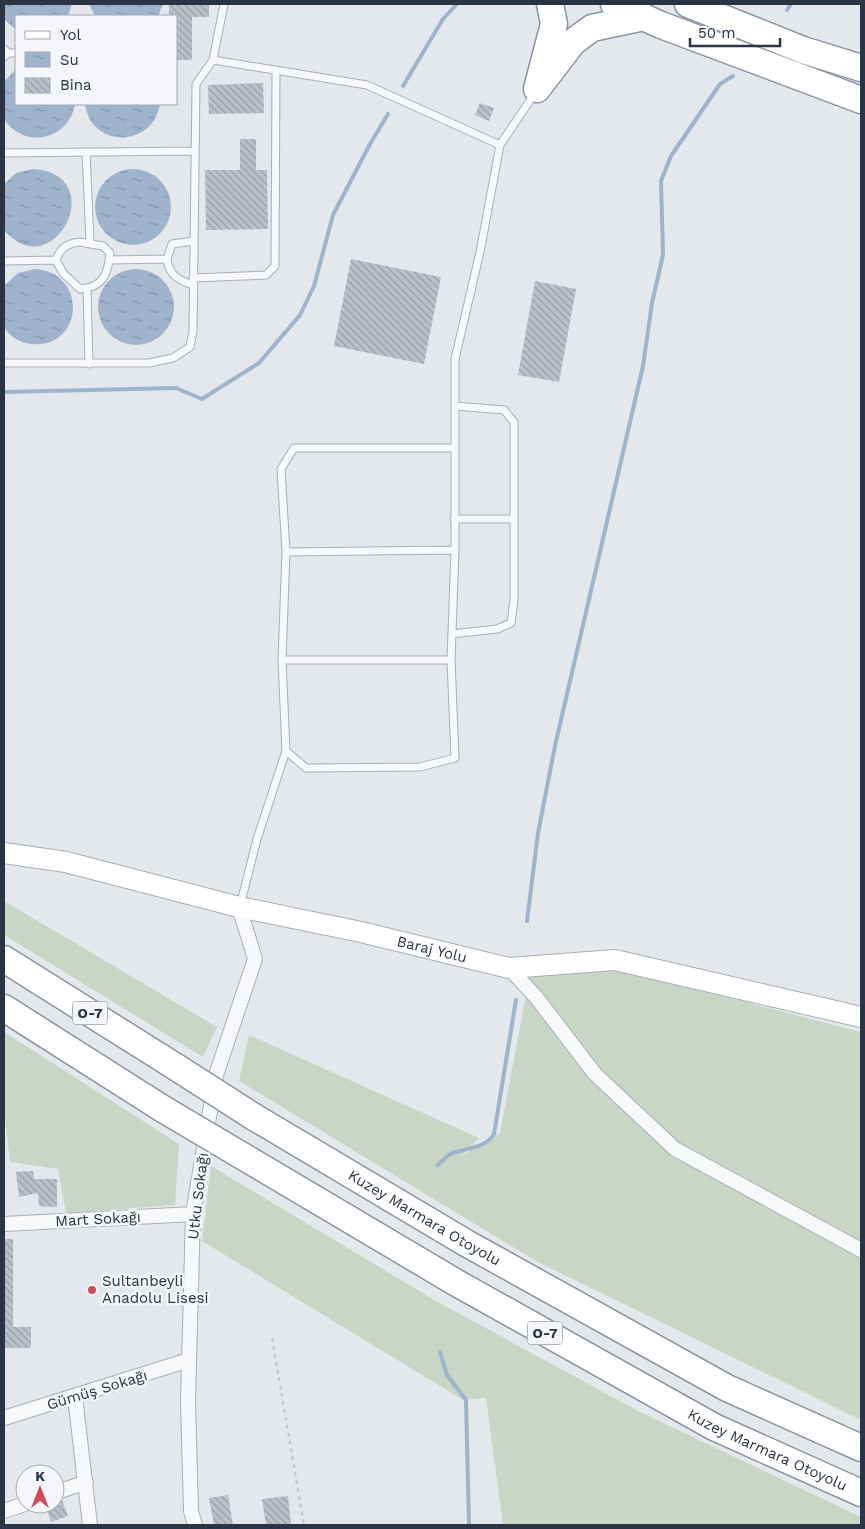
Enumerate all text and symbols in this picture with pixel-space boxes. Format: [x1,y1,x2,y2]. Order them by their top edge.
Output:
legend [15,15,178,105]
scale bar [690,15,780,47]
text: 50 m [698,24,735,42]
text: Yol [60,26,82,44]
text: Su [60,51,79,69]
text: Bina [60,76,92,94]
street label: Baraj Yolu [395,932,469,966]
road number: O-7 [72,1001,108,1024]
street label: Utku Sokağı [184,1152,212,1240]
street label: Kuzey Marmara Otoyolu [345,1166,504,1269]
street label: Mart Sokağı [55,1208,141,1230]
place label: Sultanbeyli Anadolu Lisesi [102,1272,208,1307]
marker: Sultanbeyli Anadolu Lisesi [86,1284,98,1296]
road number: O-7 [528,1322,562,1345]
street label: Gümüş Sokağı [45,1366,149,1414]
street label: Kuzey Marmara Otoyolu [685,1405,850,1495]
north arrow [15,1464,65,1514]
text: K [35,1468,45,1484]

